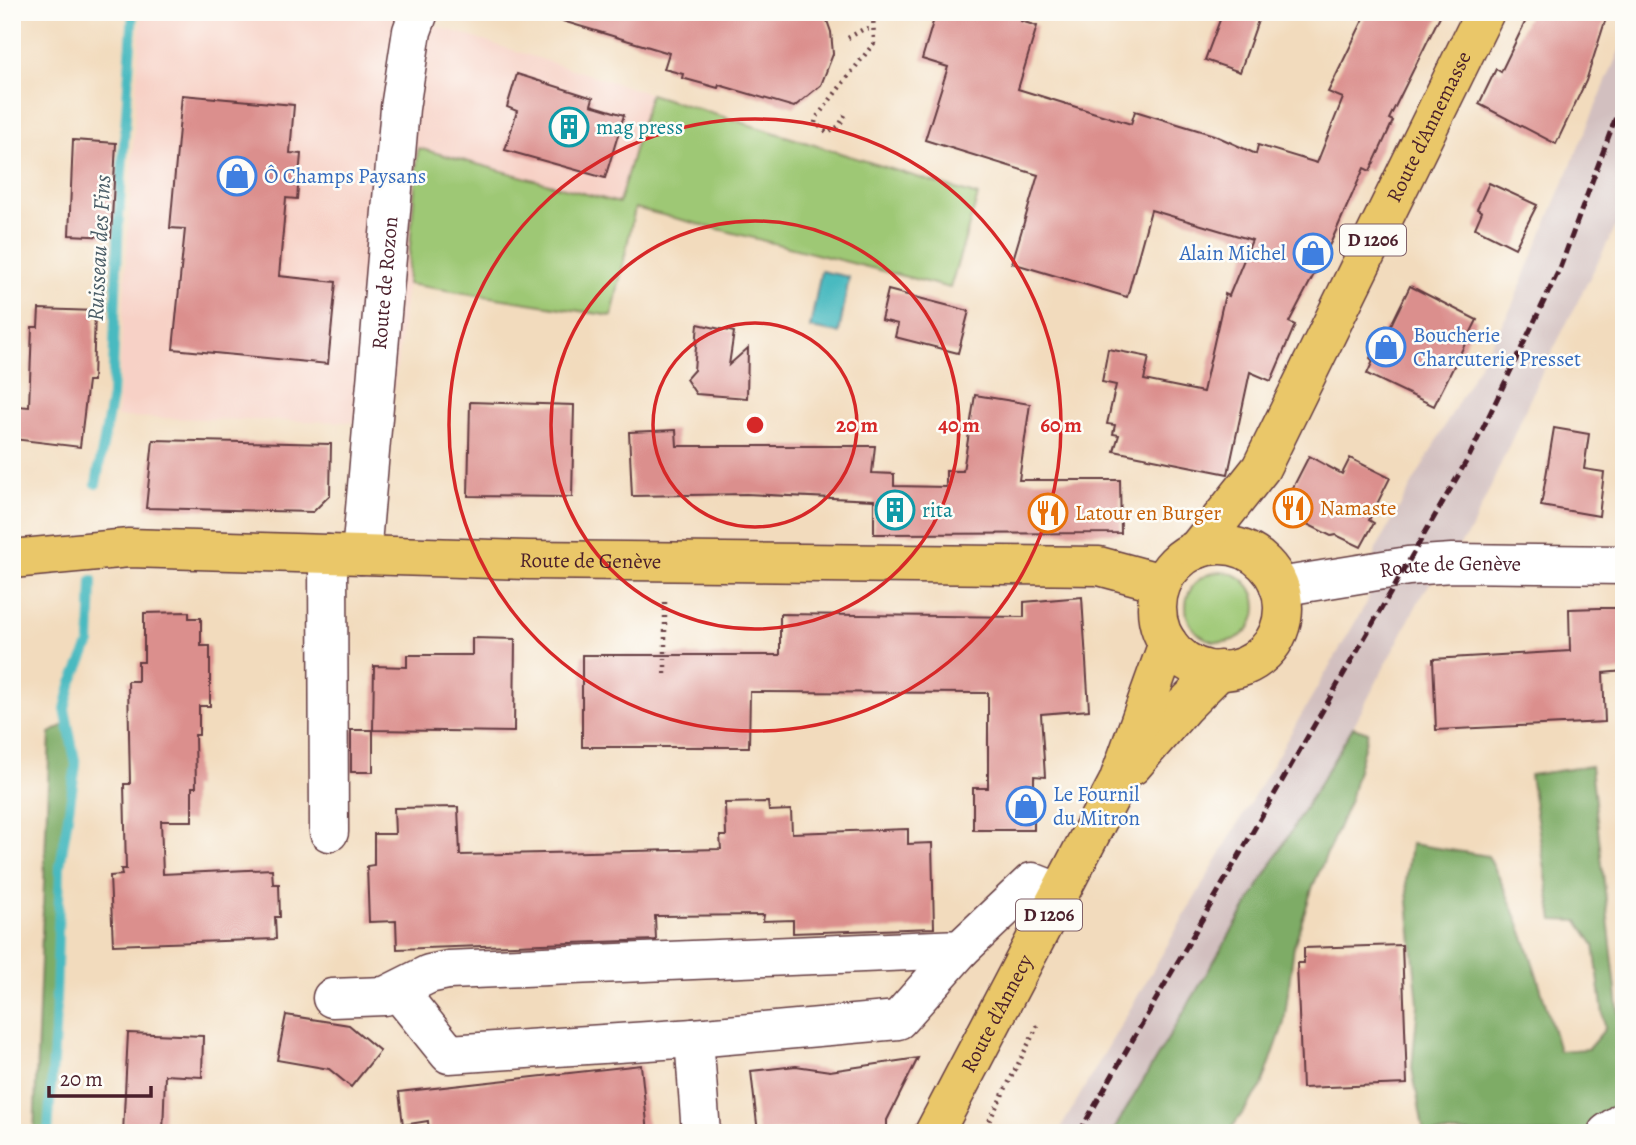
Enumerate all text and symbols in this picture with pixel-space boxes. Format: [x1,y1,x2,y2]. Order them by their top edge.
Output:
street label: Route d'Annemasse [1380,46,1478,207]
building icon: mag press [548,106,590,148]
place label: mag press [596,113,683,141]
shop icon: Ô Champs Paysans [216,155,258,197]
place label: Ô Champs Paysans [264,162,426,190]
water label: Ruisseau des Fins [80,174,118,322]
street label: Route de Rozon [365,215,404,351]
road number: D 1206 [1340,224,1406,256]
shop icon: Alain Michel [1292,232,1334,274]
place label: Alain Michel [1179,239,1286,267]
place label: Boucherie Charcuterie Presset [1413,321,1581,373]
shop icon: Boucherie Charcuterie Presset [1365,326,1407,368]
text: 20 m [836,411,878,439]
text: 40 m [938,411,980,439]
text: 60 m [1040,411,1082,439]
centre of rings [743,413,767,437]
restaurant icon: Namaste [1272,487,1314,529]
building icon: rita [874,489,916,531]
restaurant icon: Latour en Burger [1027,492,1069,534]
place label: Namaste [1320,494,1397,522]
place label: rita [922,496,953,524]
place label: Latour en Burger [1075,499,1221,527]
street label: Route de Genève [519,546,661,575]
street label: Route de Genève [1378,549,1521,584]
place label: Le Fournil du Mitron [1053,780,1140,832]
shop icon: Le Fournil du Mitron [1005,785,1047,827]
road number: D 1206 [1016,900,1082,931]
street label: Route d'Annecy [954,949,1040,1078]
scale bar [49,1054,150,1098]
text: 20 m [60,1065,103,1093]

